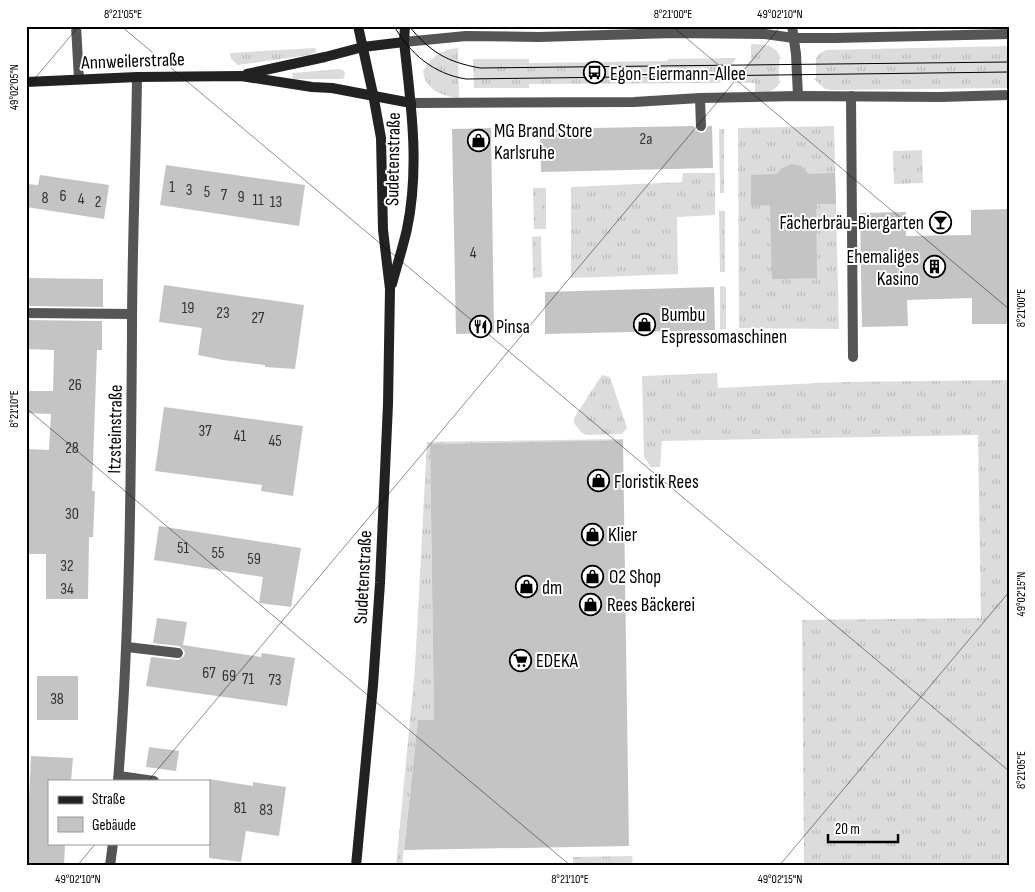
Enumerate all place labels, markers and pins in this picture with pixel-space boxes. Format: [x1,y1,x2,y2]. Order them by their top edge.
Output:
bus stop icon: Egon-Eiermann-Allee [582,61,606,85]
place label: Egon-Eiermann-Allee [610,63,746,86]
place label: MG Brand Store Karlsruhe [494,120,592,165]
shop icon: MG Brand Store Karlsruhe [466,129,490,153]
bar icon: Fächerbräu-Biergarten [928,210,952,234]
place label: Fächerbräu-Biergarten [779,212,924,235]
place label: Ehemaliges Kasino [846,246,919,291]
building icon: Ehemaliges Kasino [923,255,947,279]
place label: Bumbu Espressomaschinen [661,304,787,349]
shop icon: Bumbu Espressomaschinen [633,313,657,337]
restaurant icon: Pinsa [468,314,492,338]
place label: Pinsa [496,316,530,339]
shop icon: Floristik Rees [586,469,610,493]
place label: Floristik Rees [614,471,699,494]
shop icon: Klier [580,522,604,546]
place label: Klier [608,524,638,547]
shop icon: O2 Shop [581,564,605,588]
place label: O2 Shop [609,566,661,589]
shop icon: dm [514,575,538,599]
place label: dm [542,577,562,600]
shop icon: Rees Bäckerei [579,592,603,616]
place label: Rees Bäckerei [607,594,695,617]
supermarket icon: EDEKA [508,648,532,672]
place label: EDEKA [536,650,579,673]

